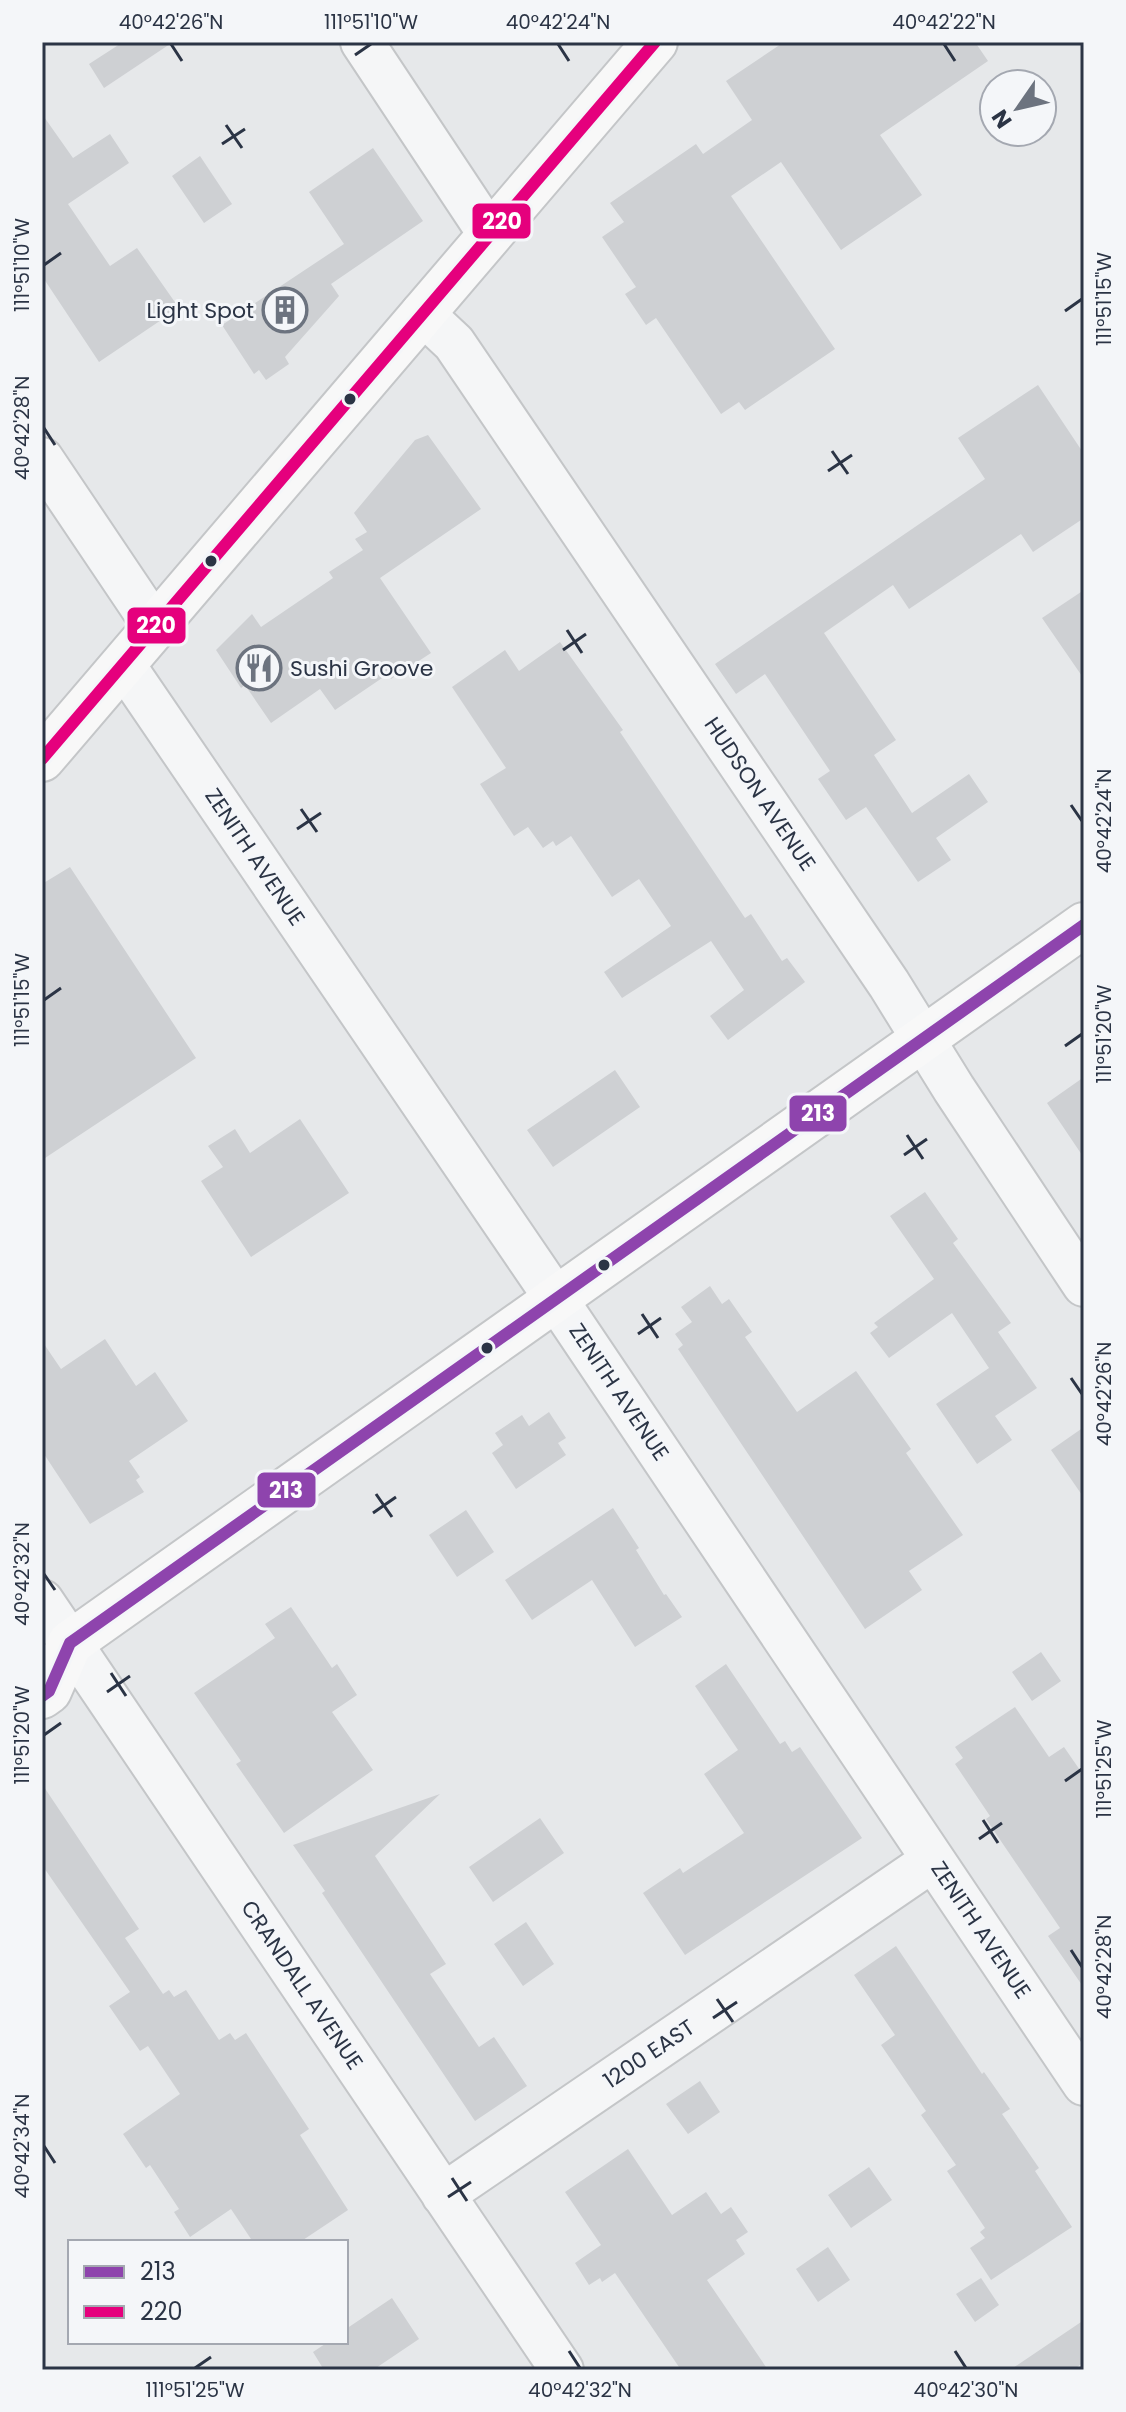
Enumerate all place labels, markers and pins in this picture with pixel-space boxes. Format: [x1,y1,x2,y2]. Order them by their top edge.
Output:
building icon: Light Spot [261,286,309,334]
place label: Light Spot [146,295,254,326]
unlabelled marker [342,391,358,407]
unlabelled marker [203,553,219,569]
restaurant icon: Sushi Groove [235,644,283,692]
place label: Sushi Groove [290,653,433,684]
unlabelled marker [596,1257,612,1273]
unlabelled marker [479,1340,495,1356]

